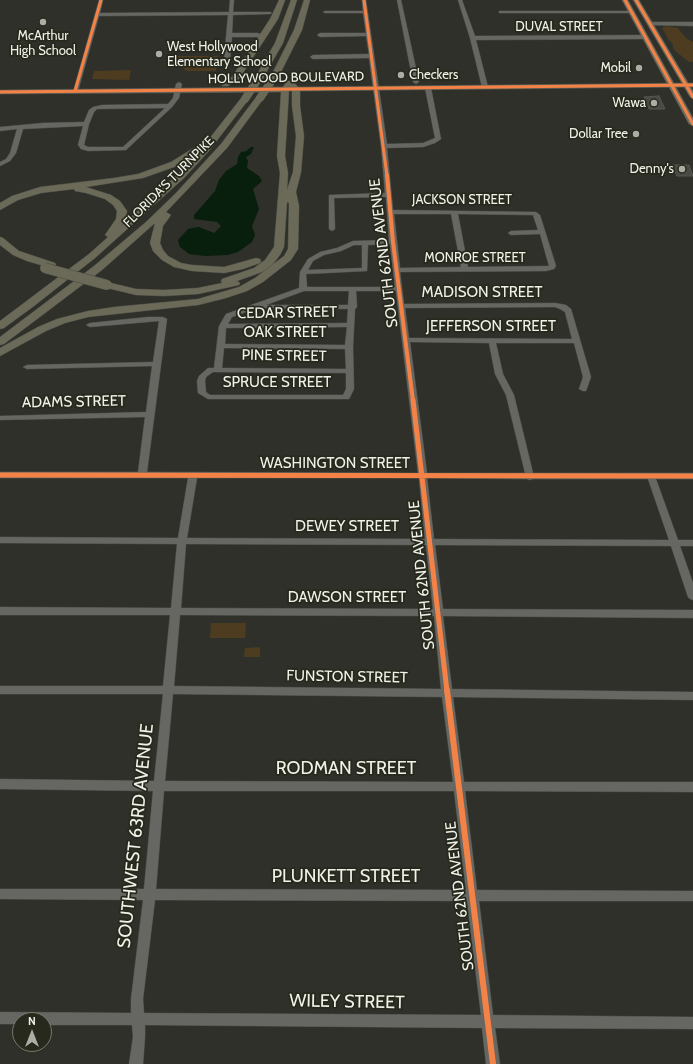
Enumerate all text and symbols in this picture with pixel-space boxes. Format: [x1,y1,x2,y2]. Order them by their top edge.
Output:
marker: McArthur High School [38,17,48,27]
street label: DUVAL STREET [515,19,603,35]
place label: McArthur High School [10,28,76,59]
place label: West Hollywood Elementary School [167,39,271,70]
marker: West Hollywood Elementary School [154,49,164,59]
place label: Mobil [600,60,631,76]
marker: Mobil [634,63,644,73]
place label: Checkers [409,67,458,83]
street label: HOLLYWOOD BOULEVARD [208,69,364,87]
marker: Checkers [396,70,406,80]
place label: Wawa [613,95,646,111]
marker: Wawa [649,98,659,108]
place label: Dollar Tree [569,126,628,142]
marker: Dollar Tree [631,129,641,139]
street label: FLORIDA'S TURNPIKE [120,133,218,231]
place label: Denny's [630,161,674,177]
marker: Denny's [677,164,687,174]
street label: SOUTH 62ND AVENUE [366,177,402,329]
street label: JACKSON STREET [412,192,512,208]
street label: MONROE STREET [424,250,526,266]
street label: MADISON STREET [422,284,542,302]
street label: CEDAR STREET [237,303,337,323]
street label: JEFFERSON STREET [426,318,556,336]
street label: OAK STREET [244,324,326,342]
street label: PINE STREET [241,346,327,366]
street label: SPRUCE STREET [223,374,331,392]
street label: ADAMS STREET [22,392,126,412]
street label: WASHINGTON STREET [260,455,410,473]
street label: SOUTH 62ND AVENUE [405,499,439,651]
street label: DEWEY STREET [295,518,399,536]
street label: DAWSON STREET [288,589,406,607]
street label: FUNSTON STREET [286,667,408,687]
street label: SOUTHWEST 63RD AVENUE [113,723,159,949]
street label: RODMAN STREET [276,758,416,780]
street label: SOUTH 62ND AVENUE [442,820,478,972]
street label: PLUNKETT STREET [272,866,420,888]
street label: WILEY STREET [289,990,405,1014]
north arrow [12,1012,52,1052]
text: N [28,1014,36,1028]

